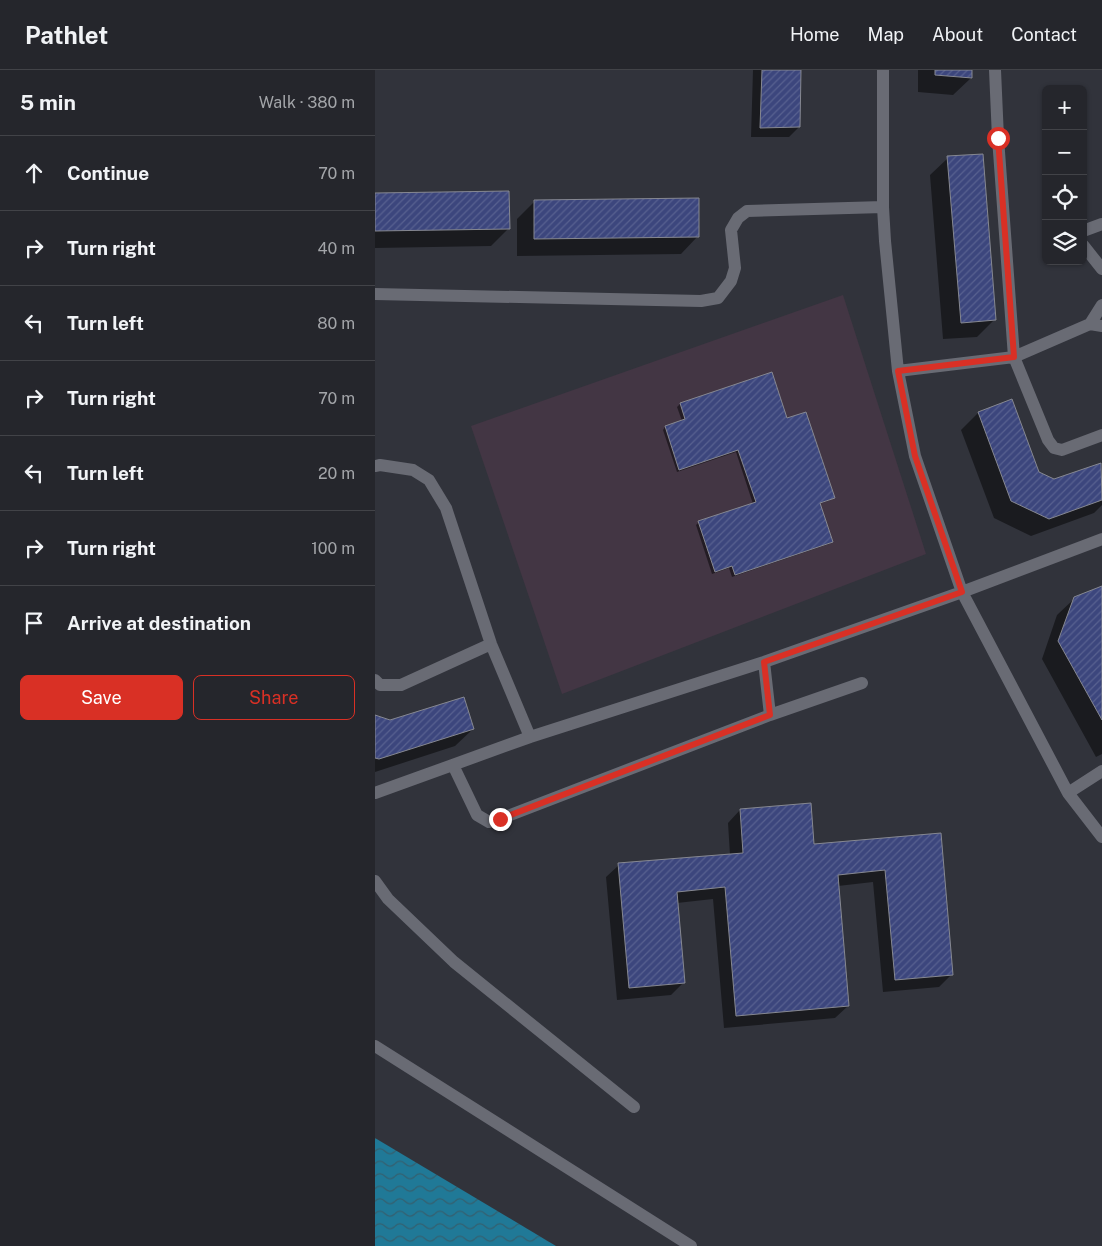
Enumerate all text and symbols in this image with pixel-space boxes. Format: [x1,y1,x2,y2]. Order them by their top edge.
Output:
text: Pathlet [25,21,108,49]
text: Home [790,24,840,45]
text: Map [868,24,904,45]
text: About [932,24,983,45]
text: Contact [1011,24,1077,45]
map controls [1042,85,1087,265]
button: + [1042,85,1087,130]
text: 5 min [20,90,76,115]
text: Walk · 380 m [259,93,355,112]
route start [987,127,1010,150]
button: − [1042,130,1087,175]
icon: ahead [20,159,48,187]
text: Continue [67,162,149,184]
text: 70 m [318,164,355,183]
button: locate [1042,175,1087,220]
button: layers [1042,220,1087,265]
icon: right [20,234,48,262]
text: Turn right [67,237,156,259]
text: 40 m [317,239,355,258]
icon: left [20,309,48,337]
text: Turn left [67,312,144,334]
text: 80 m [317,314,355,333]
icon: right [20,384,48,412]
text: Turn right [67,387,156,409]
text: 70 m [318,389,355,408]
icon: left [20,459,48,487]
text: Turn left [67,462,144,484]
text: 20 m [318,464,355,483]
icon: right [20,534,48,562]
text: Turn right [67,537,156,559]
text: 100 m [311,539,355,558]
icon: arrive [20,609,48,637]
text: Arrive at destination [67,612,251,634]
button: Save [20,675,183,720]
button: Share [193,675,355,720]
route end [489,808,512,831]

